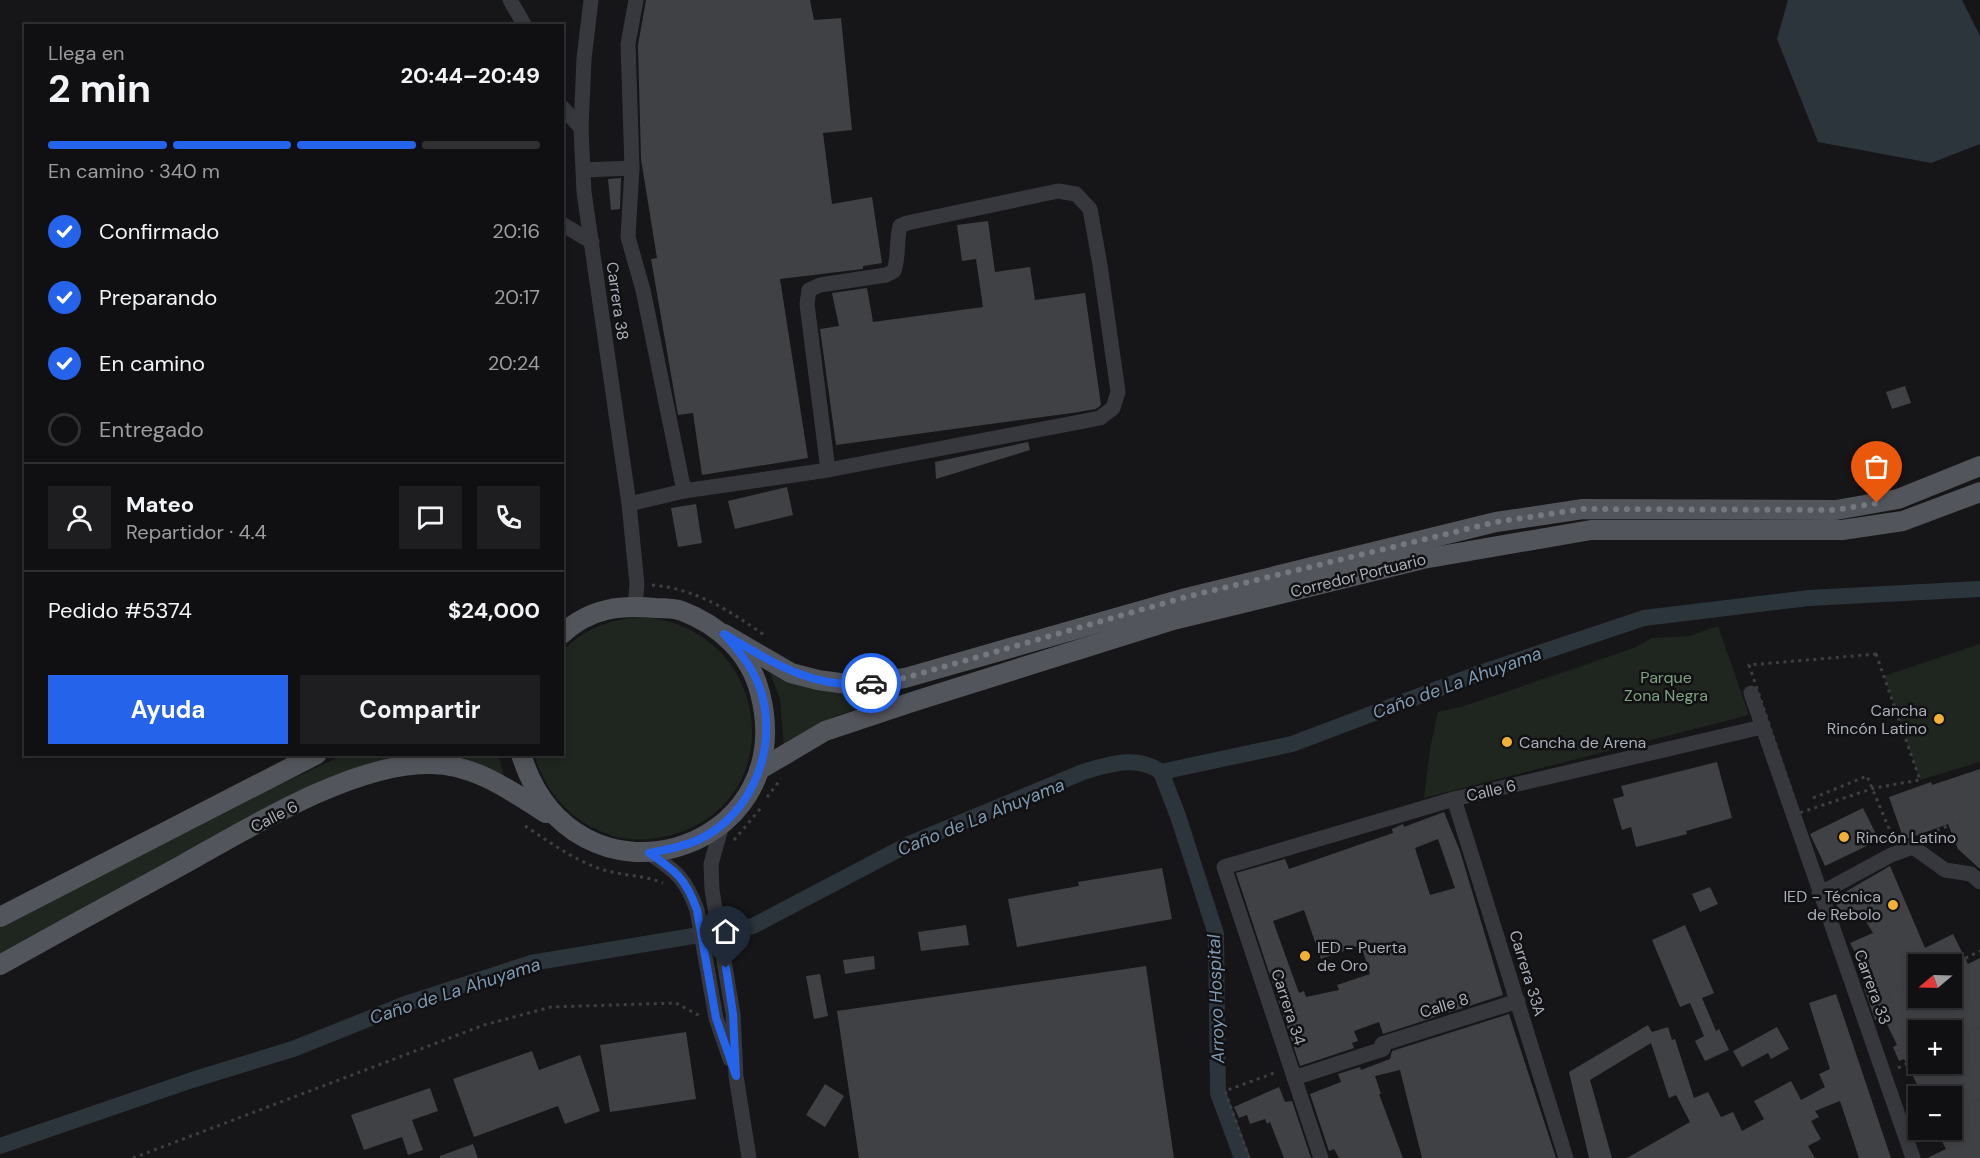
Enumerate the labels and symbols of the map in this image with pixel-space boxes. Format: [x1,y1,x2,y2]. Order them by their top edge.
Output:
street label: Carrera 38 [602,261,633,342]
pin [1851,441,1902,503]
street label: Corredor Portuario [1288,548,1428,602]
water label: Caño de La Ahuyama [1369,641,1545,725]
courier [841,653,901,713]
park label: Parque Zona Negra [1624,667,1708,706]
place label: Cancha Rincón Latino [1827,700,1927,739]
marker: Cancha Rincón Latino [1932,712,1946,726]
place label: Cancha de Arena [1519,732,1646,753]
marker: Cancha de Arena [1500,735,1514,749]
water label: Caño de La Ahuyama [894,772,1068,862]
street label: Calle 6 [1464,775,1518,806]
street label: Calle 6 [247,796,302,837]
place label: Rincón Latino [1856,827,1956,848]
marker: Rincón Latino [1837,830,1851,844]
place label: IED - Técnica de Rebolo [1783,886,1881,925]
marker: IED - Técnica de Rebolo [1886,898,1900,912]
pin [700,906,751,968]
street label: Carrera 33A [1505,928,1551,1019]
water label: Arroyo Hospital [1202,933,1230,1065]
place label: IED - Puerta de Oro [1317,937,1406,976]
street label: Carrera 33 [1849,947,1896,1028]
marker: IED - Puerta de Oro [1298,949,1312,963]
water label: Caño de La Ahuyama [367,952,544,1030]
north arrow [1908,954,1962,1008]
street label: Carrera 34 [1266,966,1311,1048]
street label: Calle 8 [1417,988,1471,1023]

